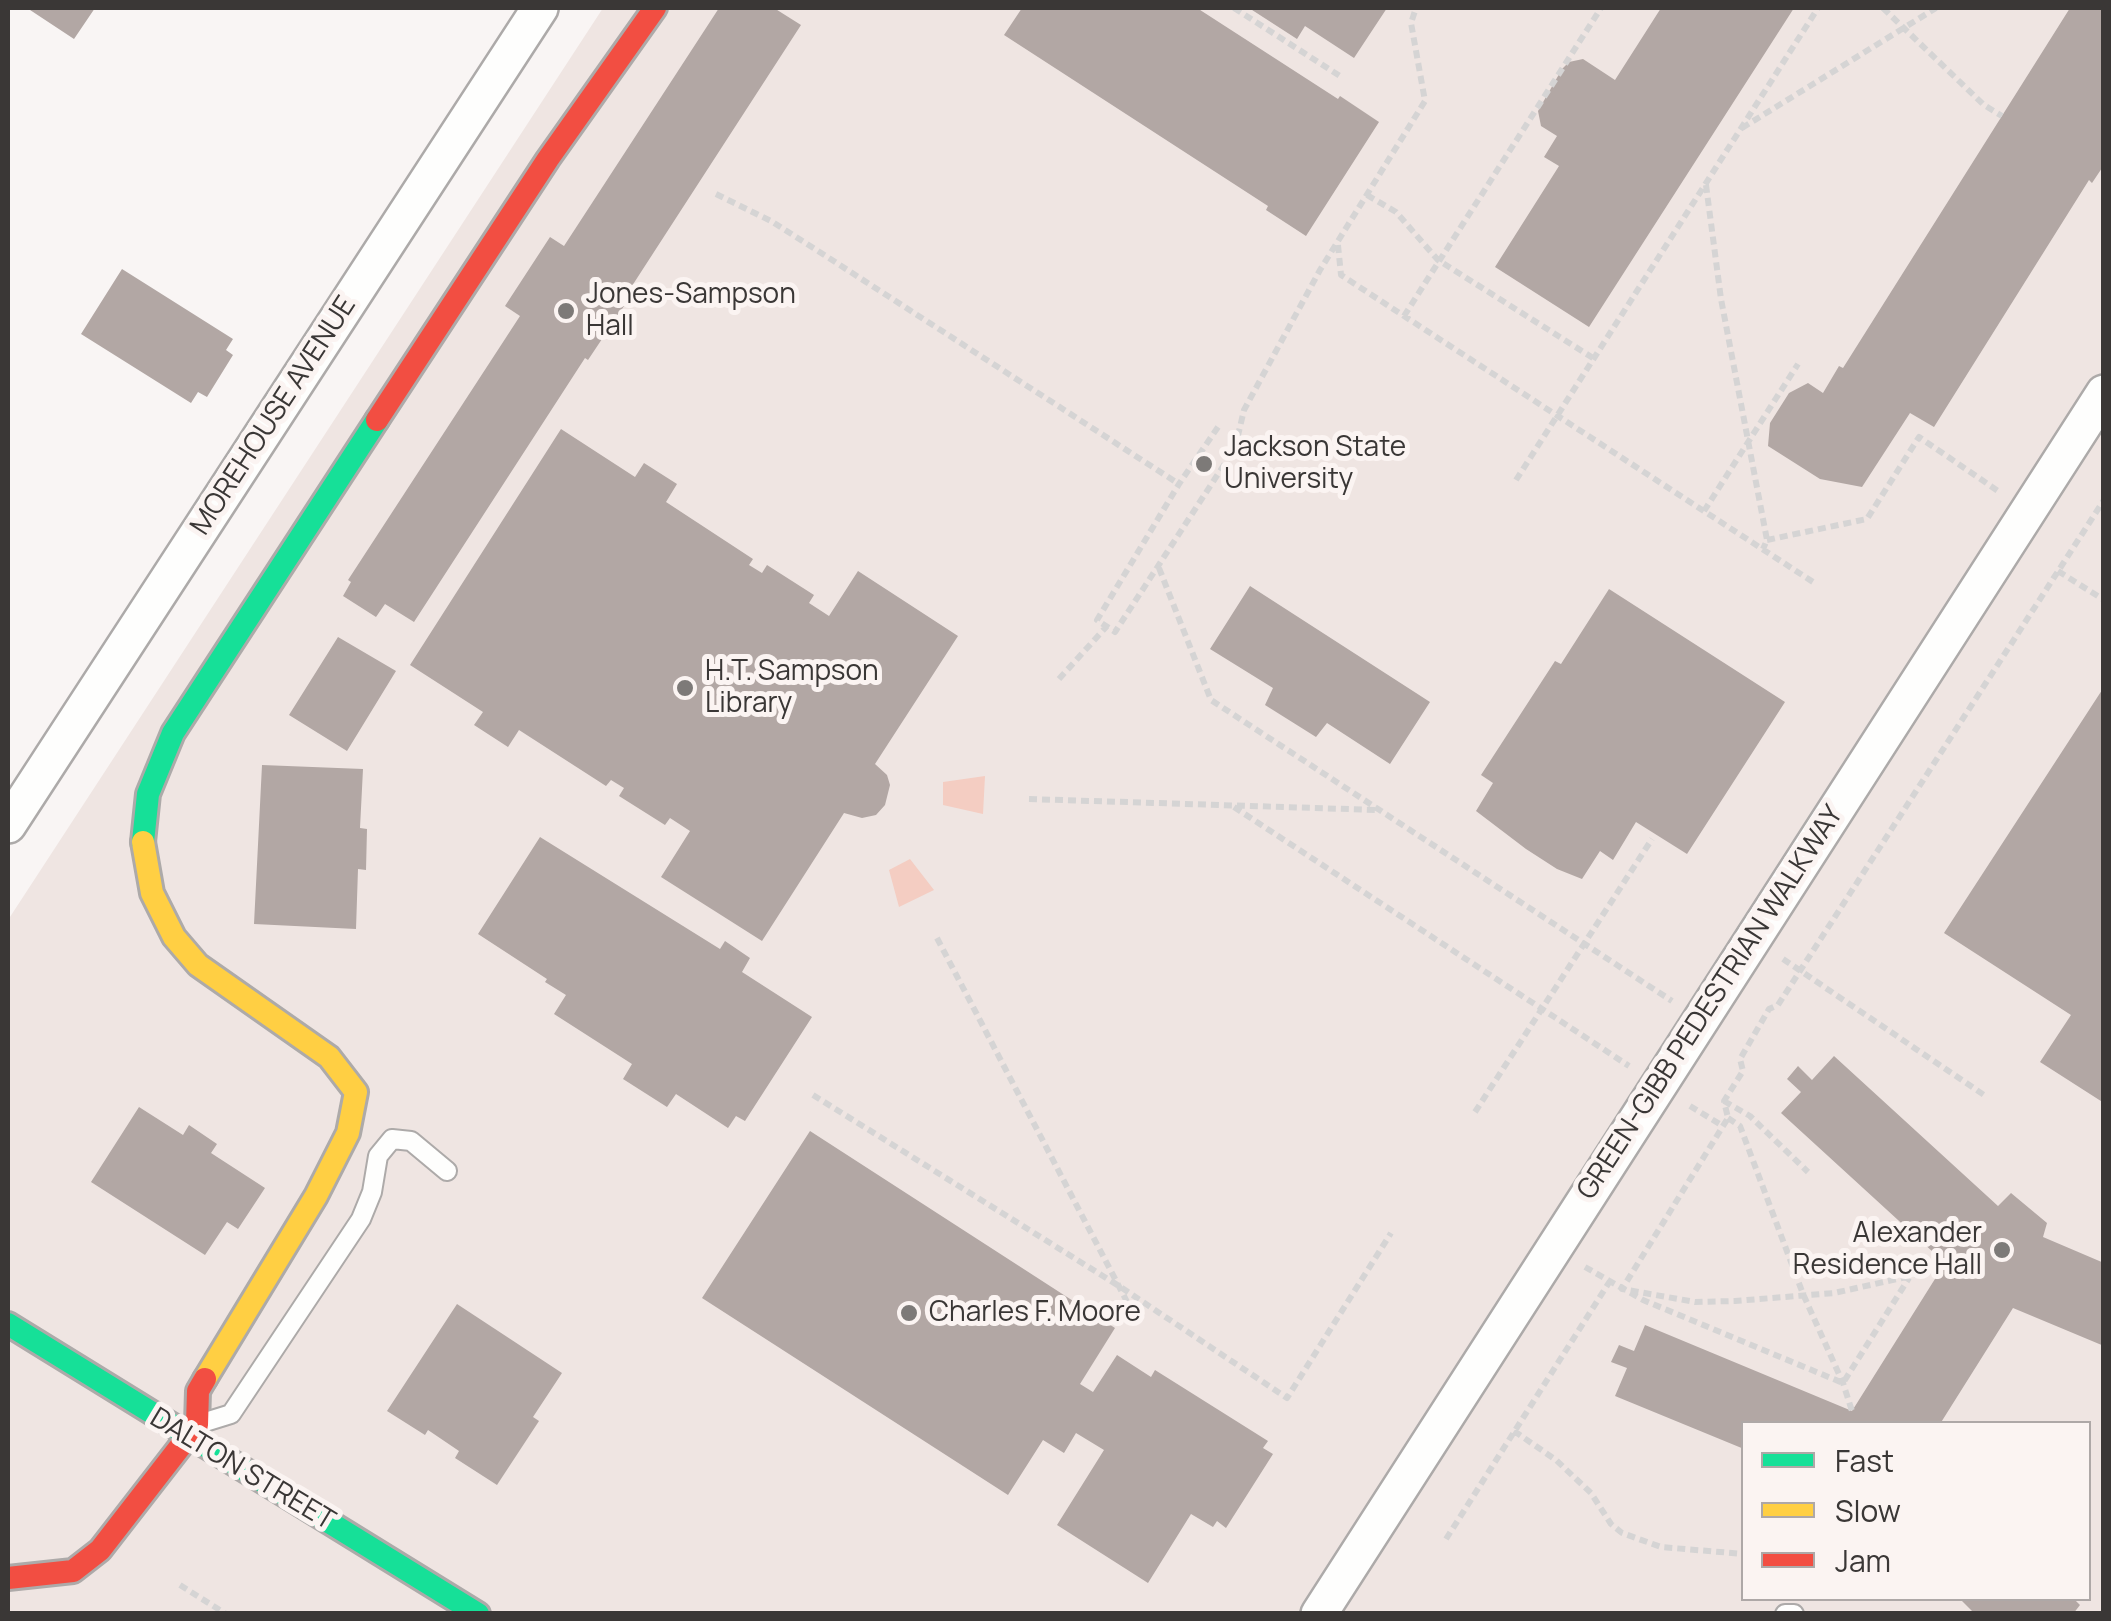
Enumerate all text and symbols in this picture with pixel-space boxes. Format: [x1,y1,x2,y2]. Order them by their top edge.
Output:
place label: Jones-Sampson Hall [586,278,796,344]
street label: MOREHOUSE AVENUE [184,290,364,542]
marker: Jones-Sampson Hall [555,300,577,322]
place label: Jackson State University [1224,431,1406,497]
marker: Jackson State University [1193,453,1215,475]
place label: H.T. Sampson Library [705,655,879,721]
marker: H.T. Sampson Library [674,677,696,699]
street label: GREEN-GIBB PEDESTRIAN WALKWAY [1571,800,1851,1206]
place label: Alexander Residence Hall [1793,1217,1982,1283]
marker: Alexander Residence Hall [1991,1239,2013,1261]
place label: Charles F. Moore [929,1296,1141,1330]
marker: Charles F. Moore [898,1302,920,1324]
street label: DALTON STREET [144,1402,340,1538]
legend [1741,1421,2091,1601]
text: Fast [1835,1440,1894,1481]
text: Slow [1835,1490,1901,1531]
text: Jam [1835,1540,1891,1581]

